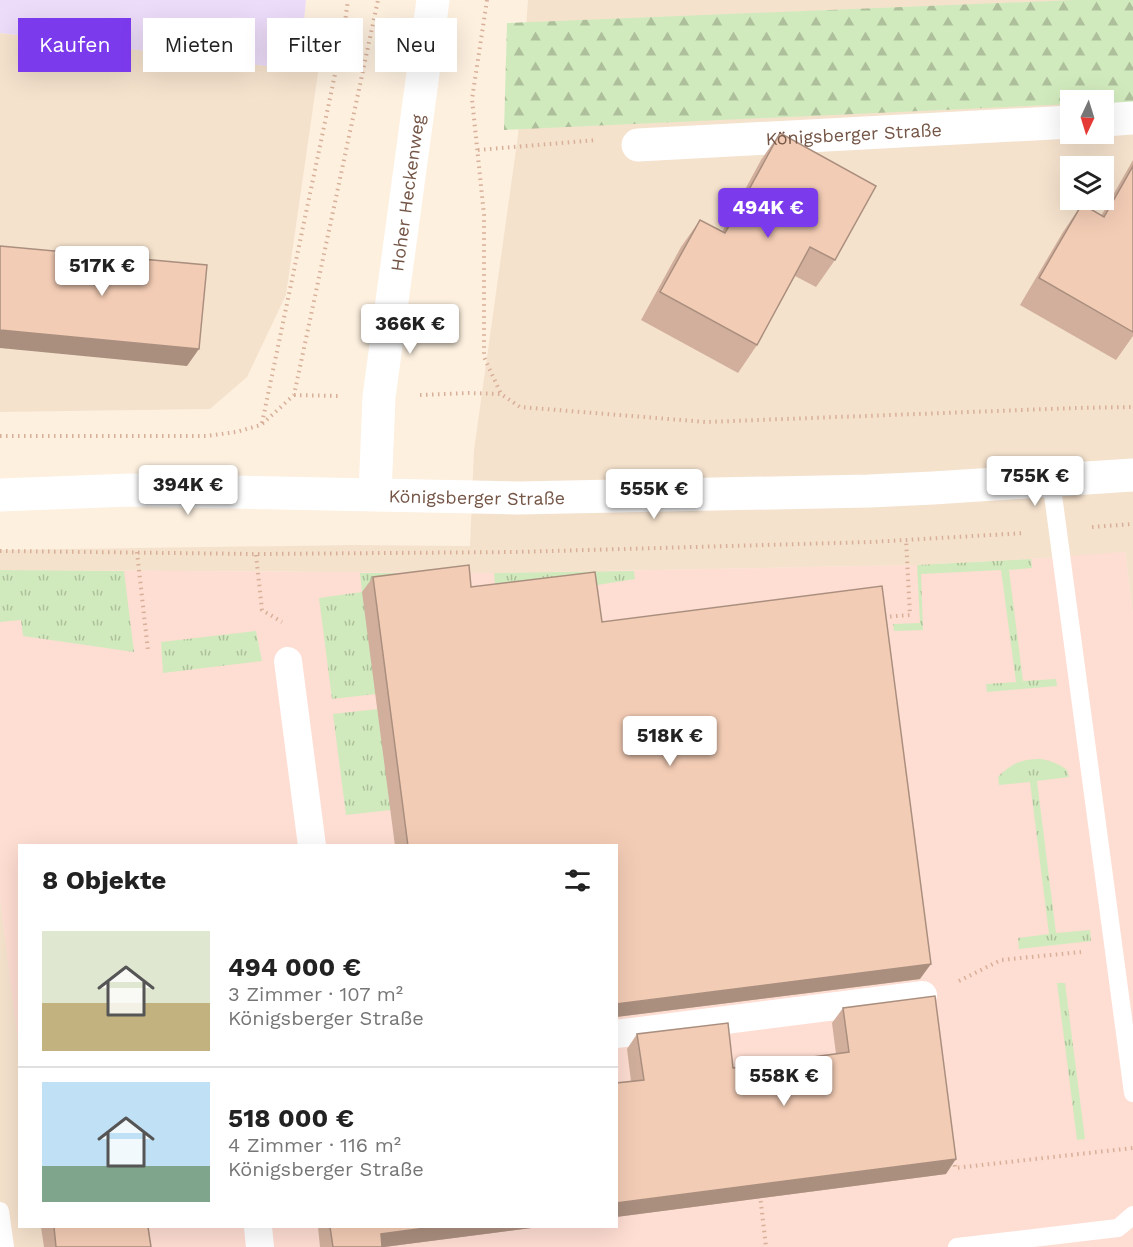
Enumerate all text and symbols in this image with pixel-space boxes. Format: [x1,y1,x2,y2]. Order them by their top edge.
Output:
chip: Kaufen [18,18,131,72]
chip: Mieten [143,18,255,72]
chip: Filter [267,18,363,72]
chip: Neu [375,18,457,72]
north arrow [1060,90,1114,144]
map controls [1060,90,1114,210]
street label: Hoher Heckenweg [386,113,428,273]
street label: Königsberger Straße [765,118,942,149]
button: layers [1060,156,1114,210]
pin: 494K € [719,188,817,239]
text: 494K € [732,195,804,219]
pin: 517K € [53,246,151,297]
text: 517K € [69,253,135,277]
pin: 366K € [361,304,459,355]
text: 366K € [375,311,445,335]
pin: 755K € [986,456,1084,507]
text: 755K € [1001,463,1069,487]
pin: 394K € [139,465,237,516]
pin: 555K € [605,469,703,520]
text: 394K € [153,472,223,496]
text: 555K € [620,476,688,500]
street label: Königsberger Straße [388,485,565,509]
pin: 518K € [621,716,719,767]
text: 518K € [637,723,703,747]
icon: filters [561,864,594,897]
text: 8 Objekte [42,865,166,895]
text: 494 000 € [228,952,361,982]
icon: home [90,955,162,1027]
text: 3 Zimmer · 107 m² [228,982,403,1006]
text: Königsberger Straße [228,1006,424,1030]
pin: 558K € [735,1056,833,1107]
text: 558K € [749,1063,819,1087]
text: 518 000 € [228,1103,354,1133]
icon: home [90,1106,162,1178]
text: 4 Zimmer · 116 m² [228,1133,401,1157]
text: Königsberger Straße [228,1157,424,1181]

